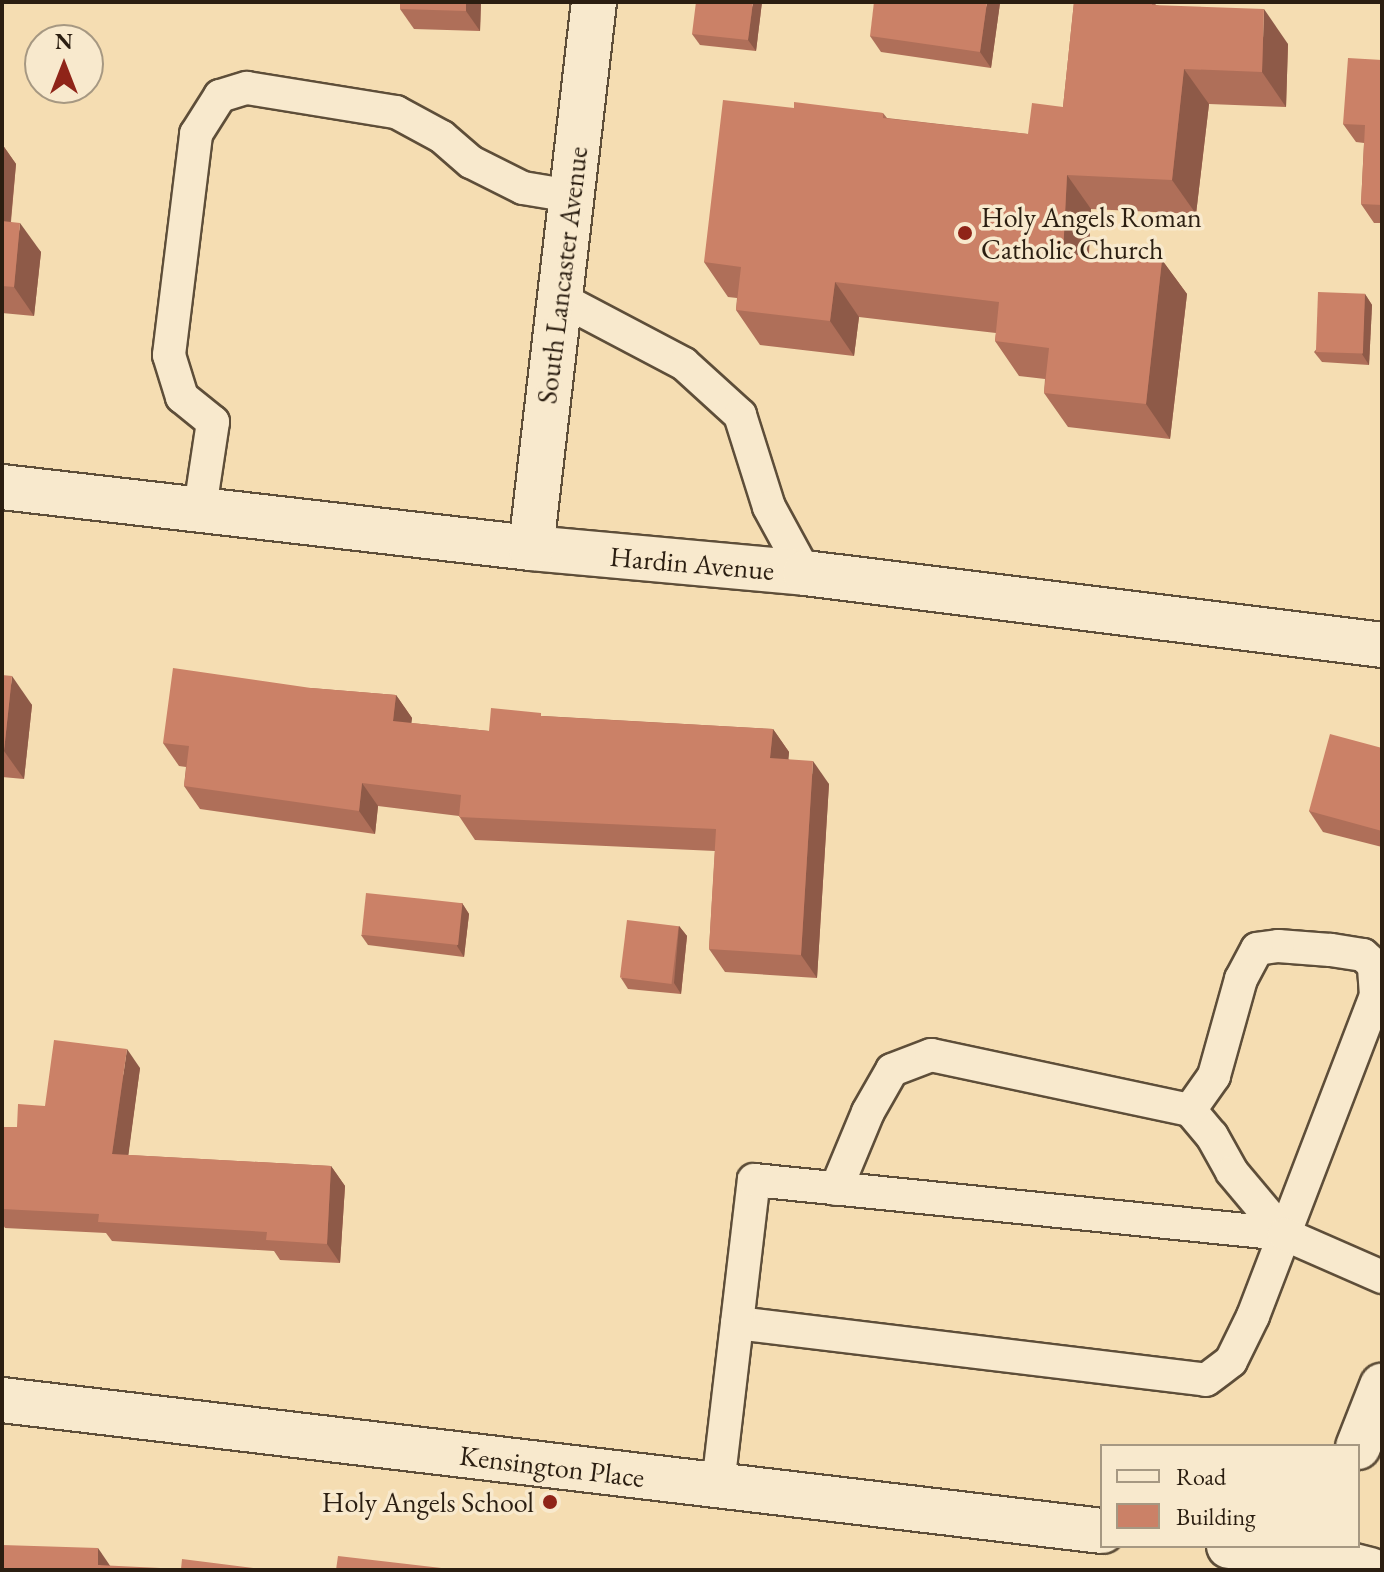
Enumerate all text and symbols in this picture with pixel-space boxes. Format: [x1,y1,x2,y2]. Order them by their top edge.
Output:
north arrow [24,24,104,104]
text: N [55,27,73,56]
street label: South Lancaster Avenue [530,144,594,406]
place label: Holy Angels Roman Catholic Church [981,200,1202,266]
marker: Holy Angels Roman Catholic Church [956,224,974,242]
street label: Hardin Avenue [608,539,776,587]
street label: Kensington Place [458,1438,646,1494]
legend [1100,1444,1360,1548]
text: Road [1176,1461,1226,1492]
place label: Holy Angels School [322,1485,534,1519]
marker: Holy Angels School [541,1493,559,1511]
text: Building [1176,1501,1256,1532]

